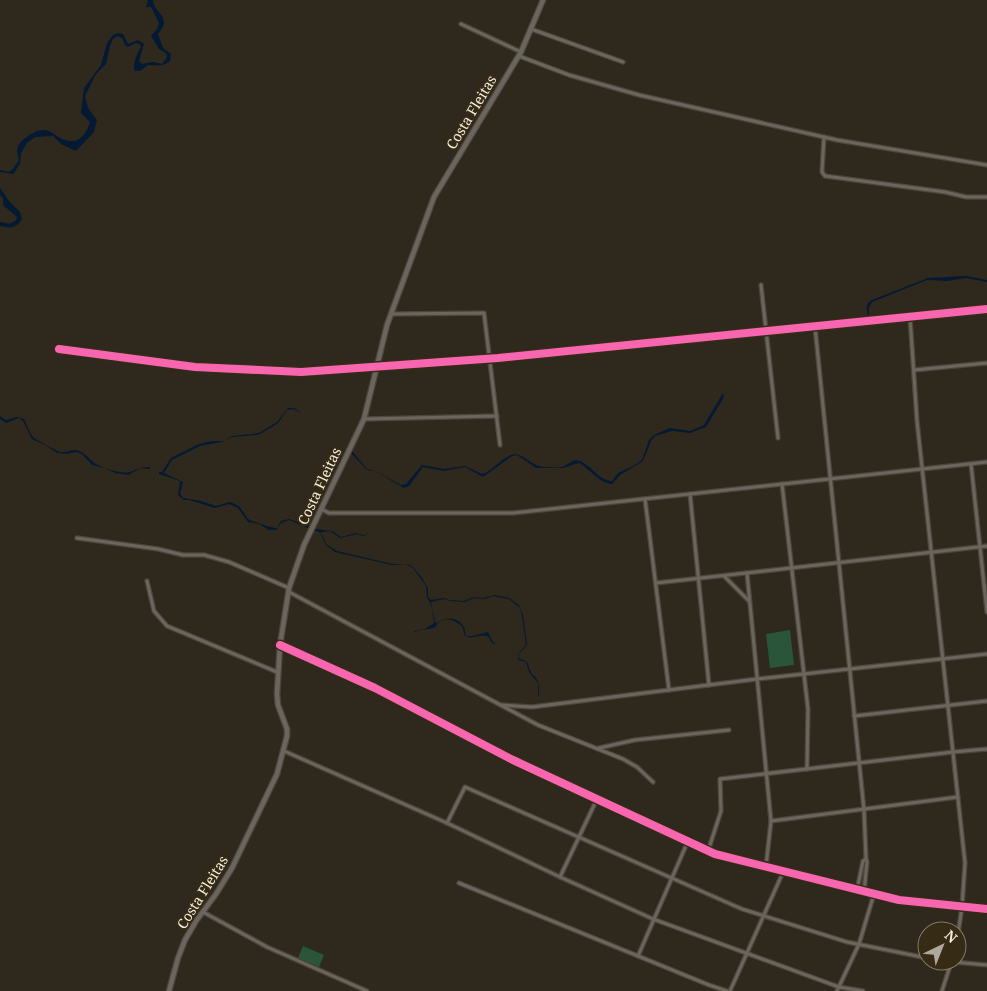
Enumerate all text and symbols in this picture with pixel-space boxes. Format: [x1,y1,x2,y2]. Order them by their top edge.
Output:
street label: Costa Fleitas [441,71,501,153]
street label: Costa Fleitas [293,444,345,528]
street label: Costa Fleitas [172,852,232,932]
north arrow [917,921,967,971]
text: N [941,925,962,947]

